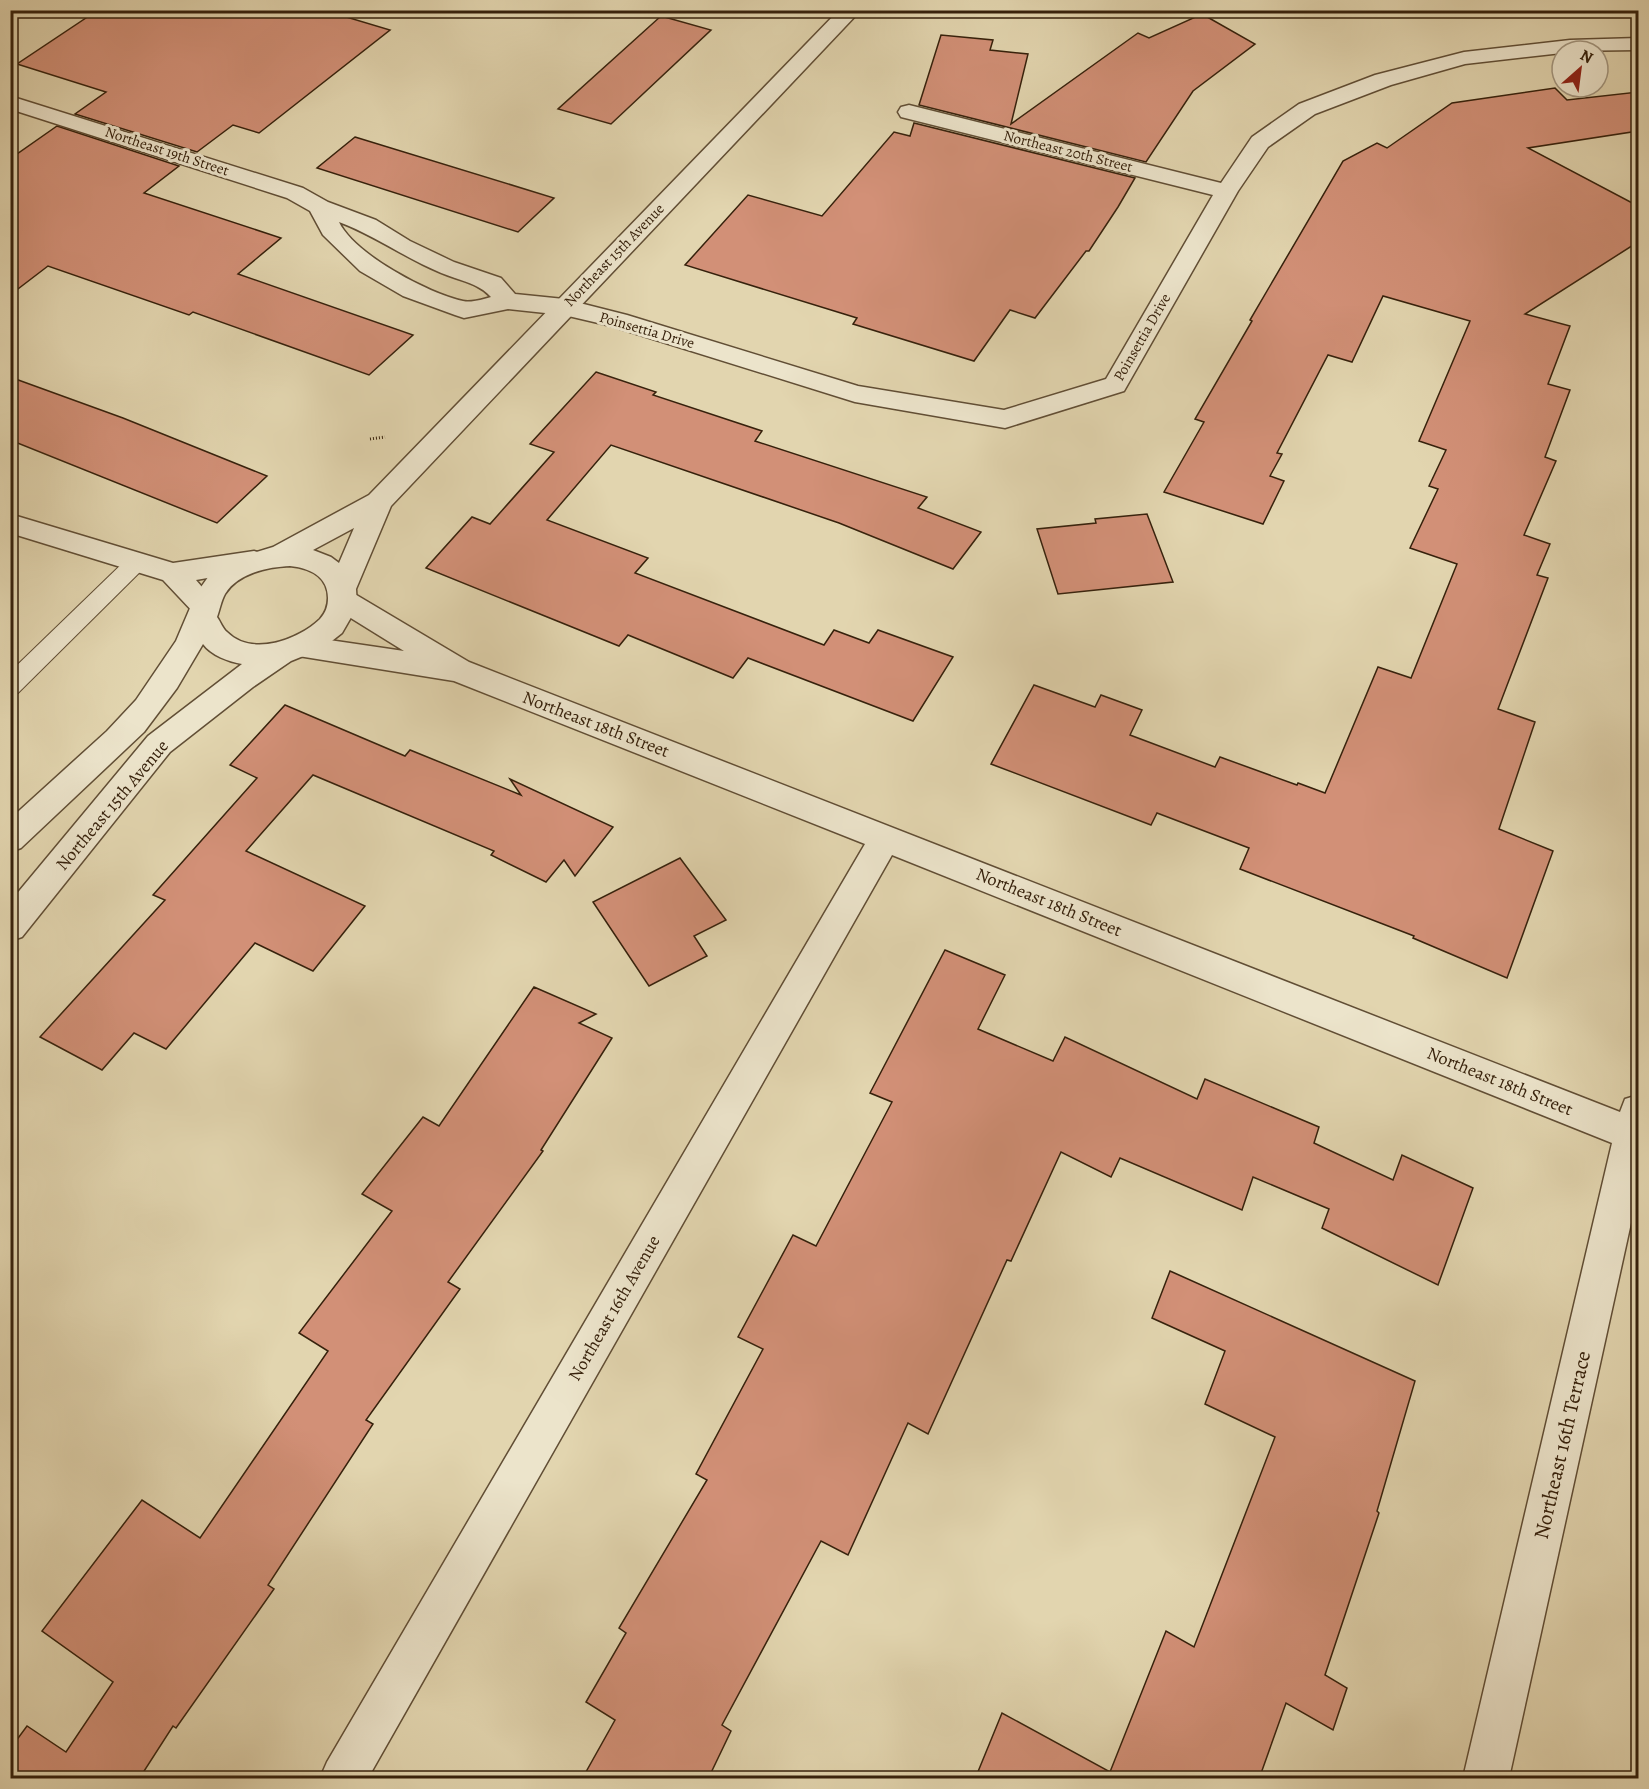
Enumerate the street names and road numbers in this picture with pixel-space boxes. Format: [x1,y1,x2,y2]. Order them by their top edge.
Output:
street label: Northeast 19th Street [103,122,232,180]
street label: Northeast 20th Street [1001,125,1135,177]
street label: Northeast 15th Avenue [559,199,669,311]
street label: Poinsettia Drive [1109,289,1175,384]
street label: Poinsettia Drive [597,307,697,353]
street label: Northeast 18th Street [519,685,673,763]
street label: Northeast 15th Avenue [50,735,174,875]
street label: Northeast 18th Street [972,862,1126,942]
street label: Northeast 18th Street [1423,1041,1577,1121]
street label: Northeast 16th Avenue [563,1231,665,1385]
street label: Northeast 16th Terrace [1527,1348,1597,1542]

